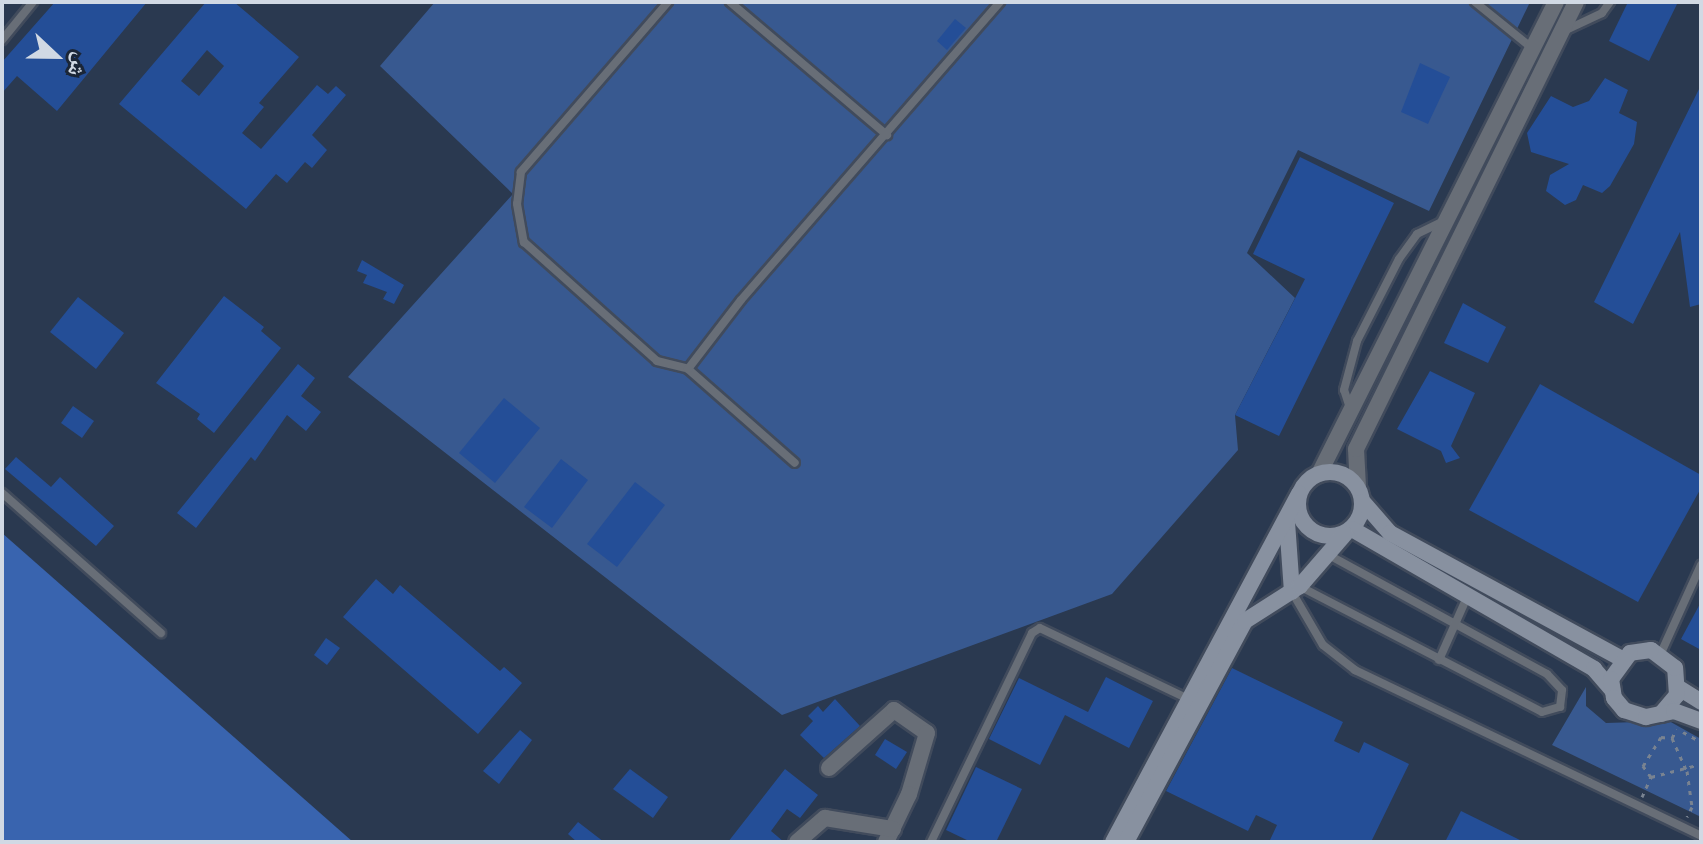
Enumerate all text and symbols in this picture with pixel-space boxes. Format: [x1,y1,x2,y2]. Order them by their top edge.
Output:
north arrow [16,16,96,96]
text: ش [60,49,97,82]

